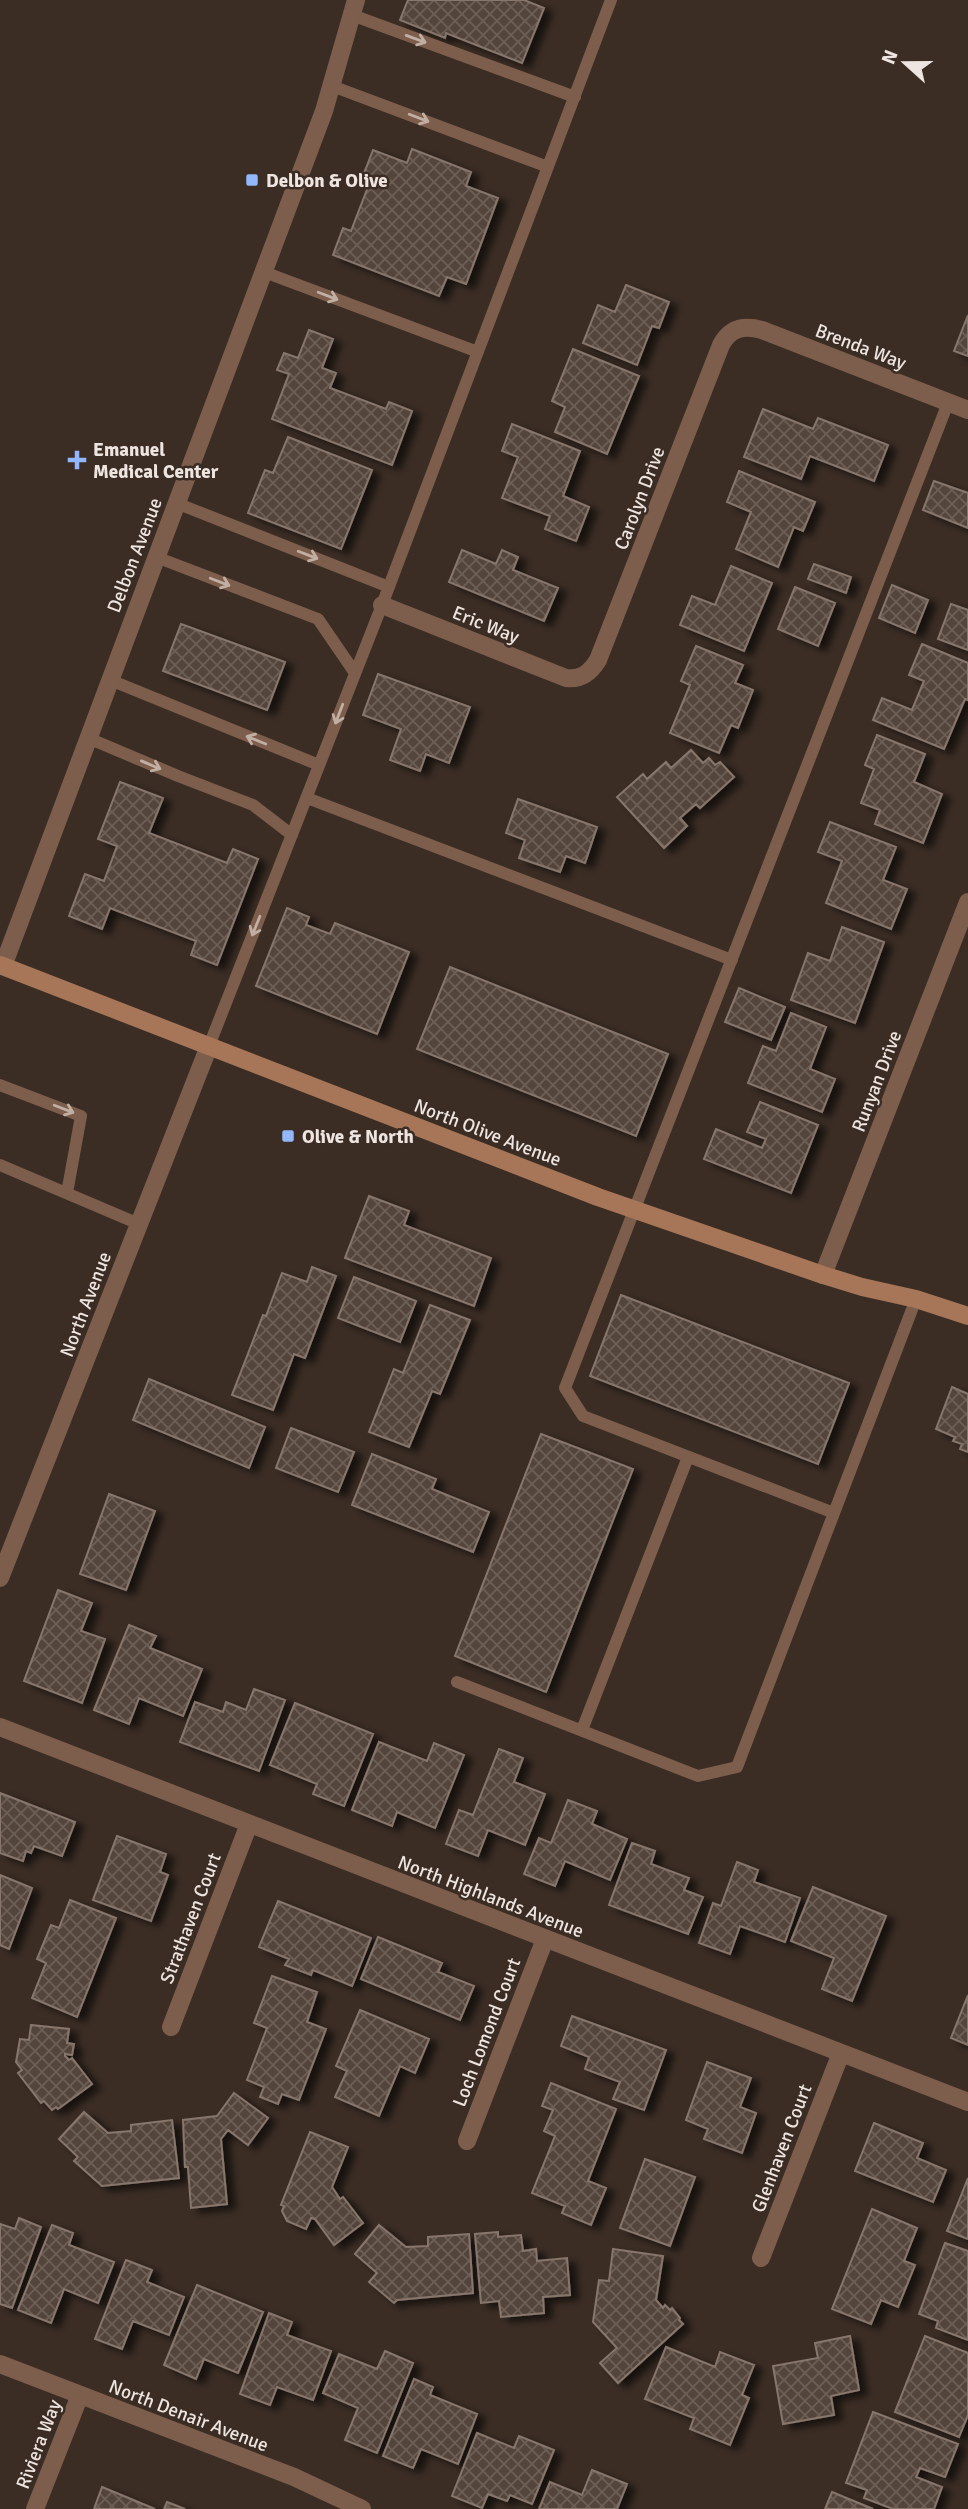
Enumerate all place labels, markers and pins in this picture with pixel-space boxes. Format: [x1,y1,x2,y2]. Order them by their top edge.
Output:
place label: Delbon & Olive [266,169,388,193]
marker: Delbon & Olive [244,172,260,188]
place label: Emanuel Medical Center [93,438,219,484]
marker: Emanuel Medical Center [67,450,87,470]
place label: Olive & North [302,1125,414,1149]
marker: Olive & North [280,1128,296,1144]

